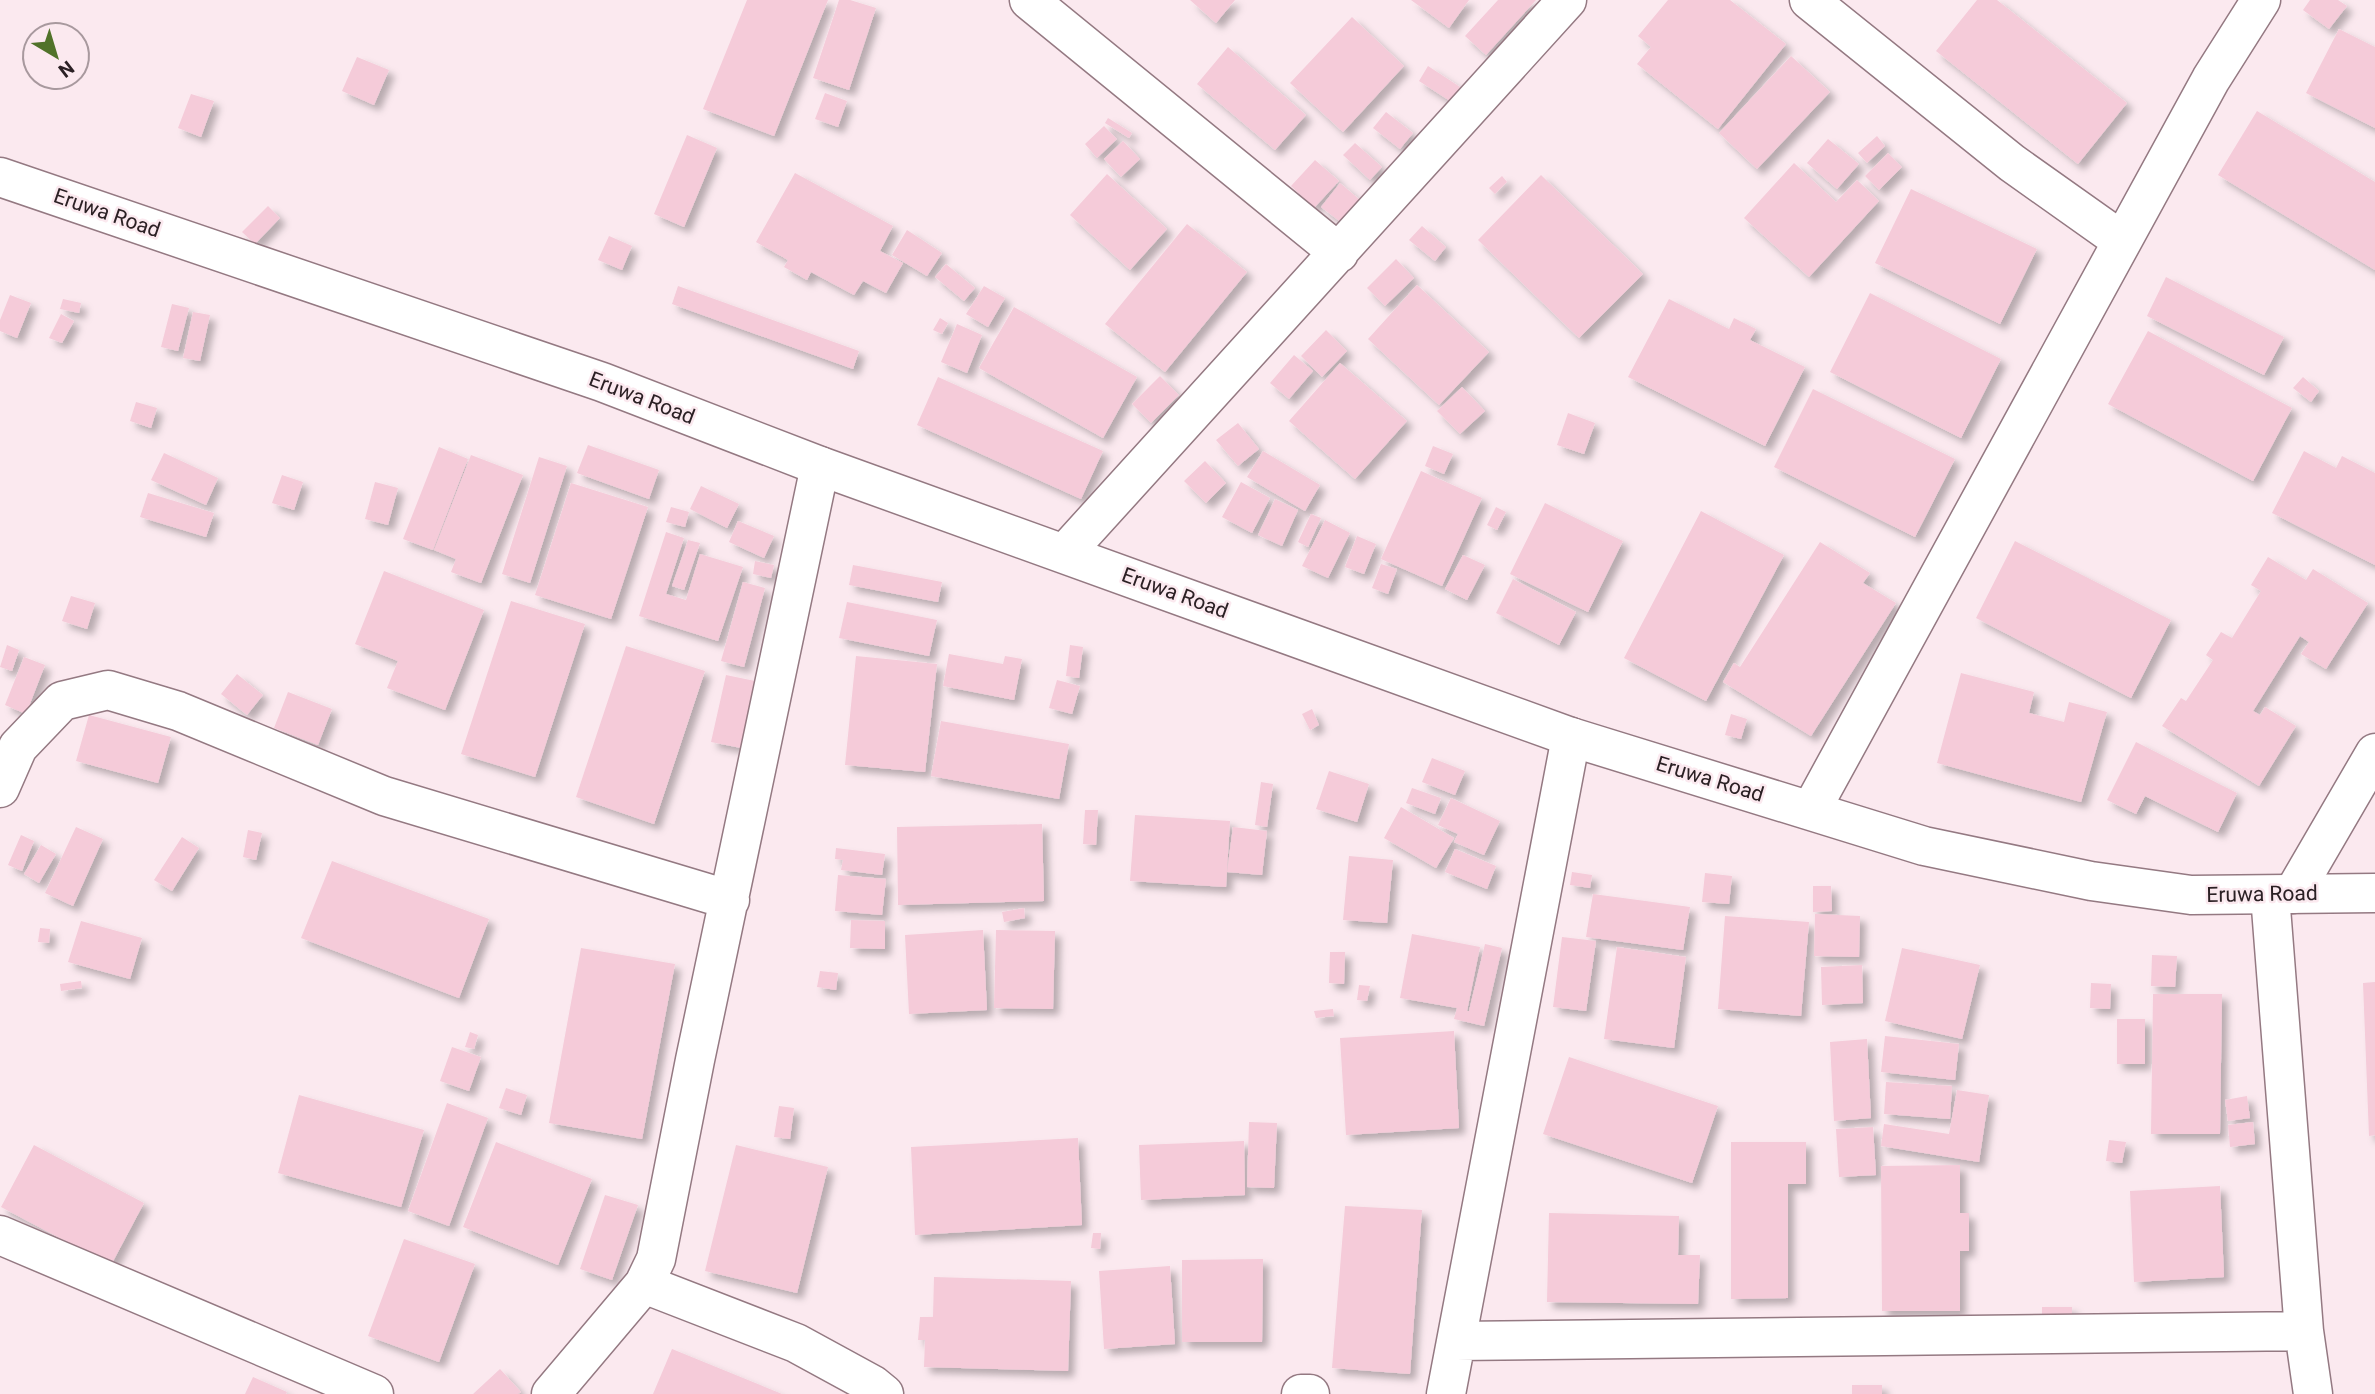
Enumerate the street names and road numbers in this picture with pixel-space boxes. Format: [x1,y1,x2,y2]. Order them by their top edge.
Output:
street label: Eruwa Road [51,184,163,242]
street label: Eruwa Road [586,367,698,429]
street label: Eruwa Road [1119,563,1231,623]
street label: Eruwa Road [1653,751,1767,807]
street label: Eruwa Road [2206,881,2318,907]

